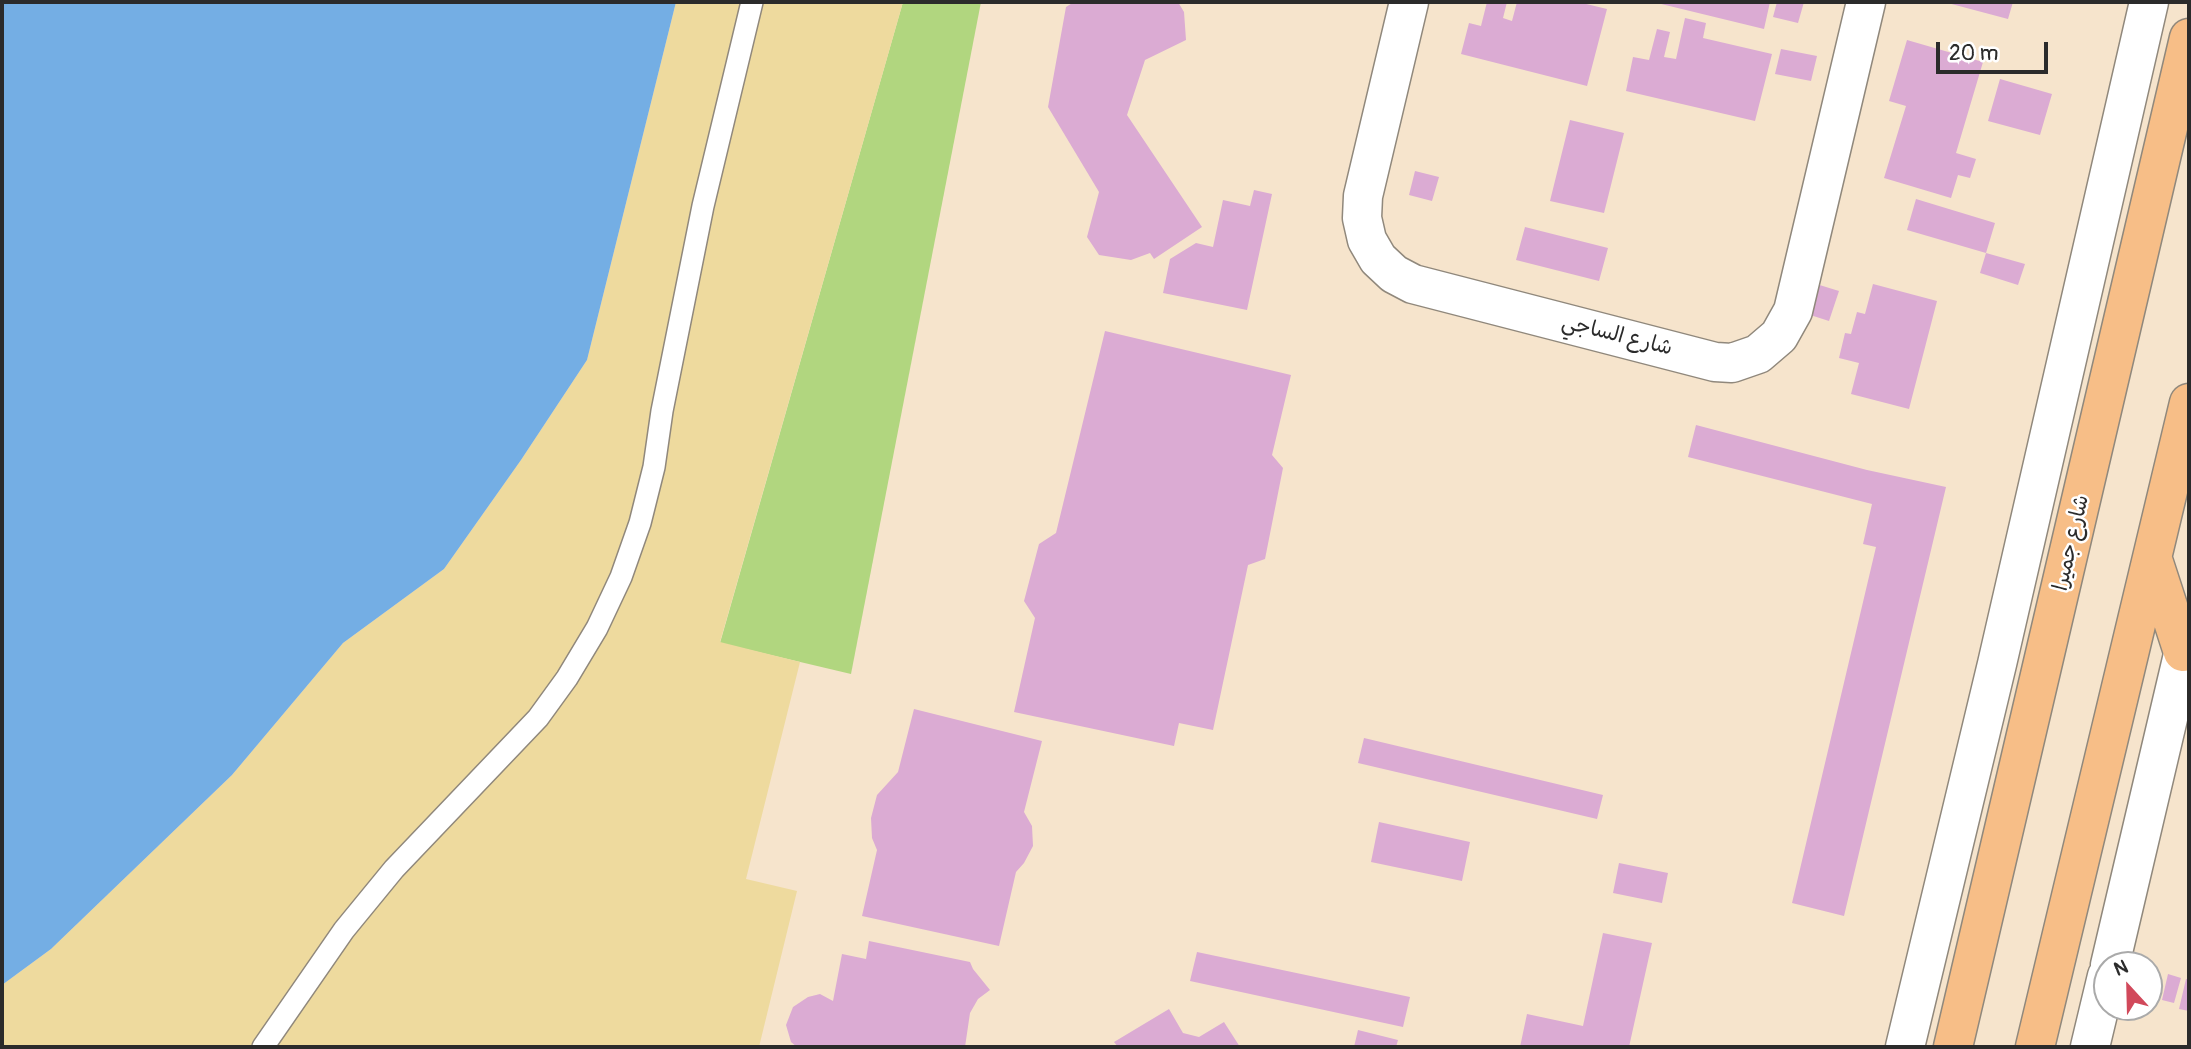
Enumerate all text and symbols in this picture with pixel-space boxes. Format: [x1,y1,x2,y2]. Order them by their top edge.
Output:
scale bar [1939,28,2051,72]
text: 20 m [1949,40,1998,67]
street label: شارع الساجي [1559,310,1675,362]
street label: شارع جميرا [2049,493,2095,593]
north arrow [2093,951,2163,1021]
text: N [2110,955,2131,982]

